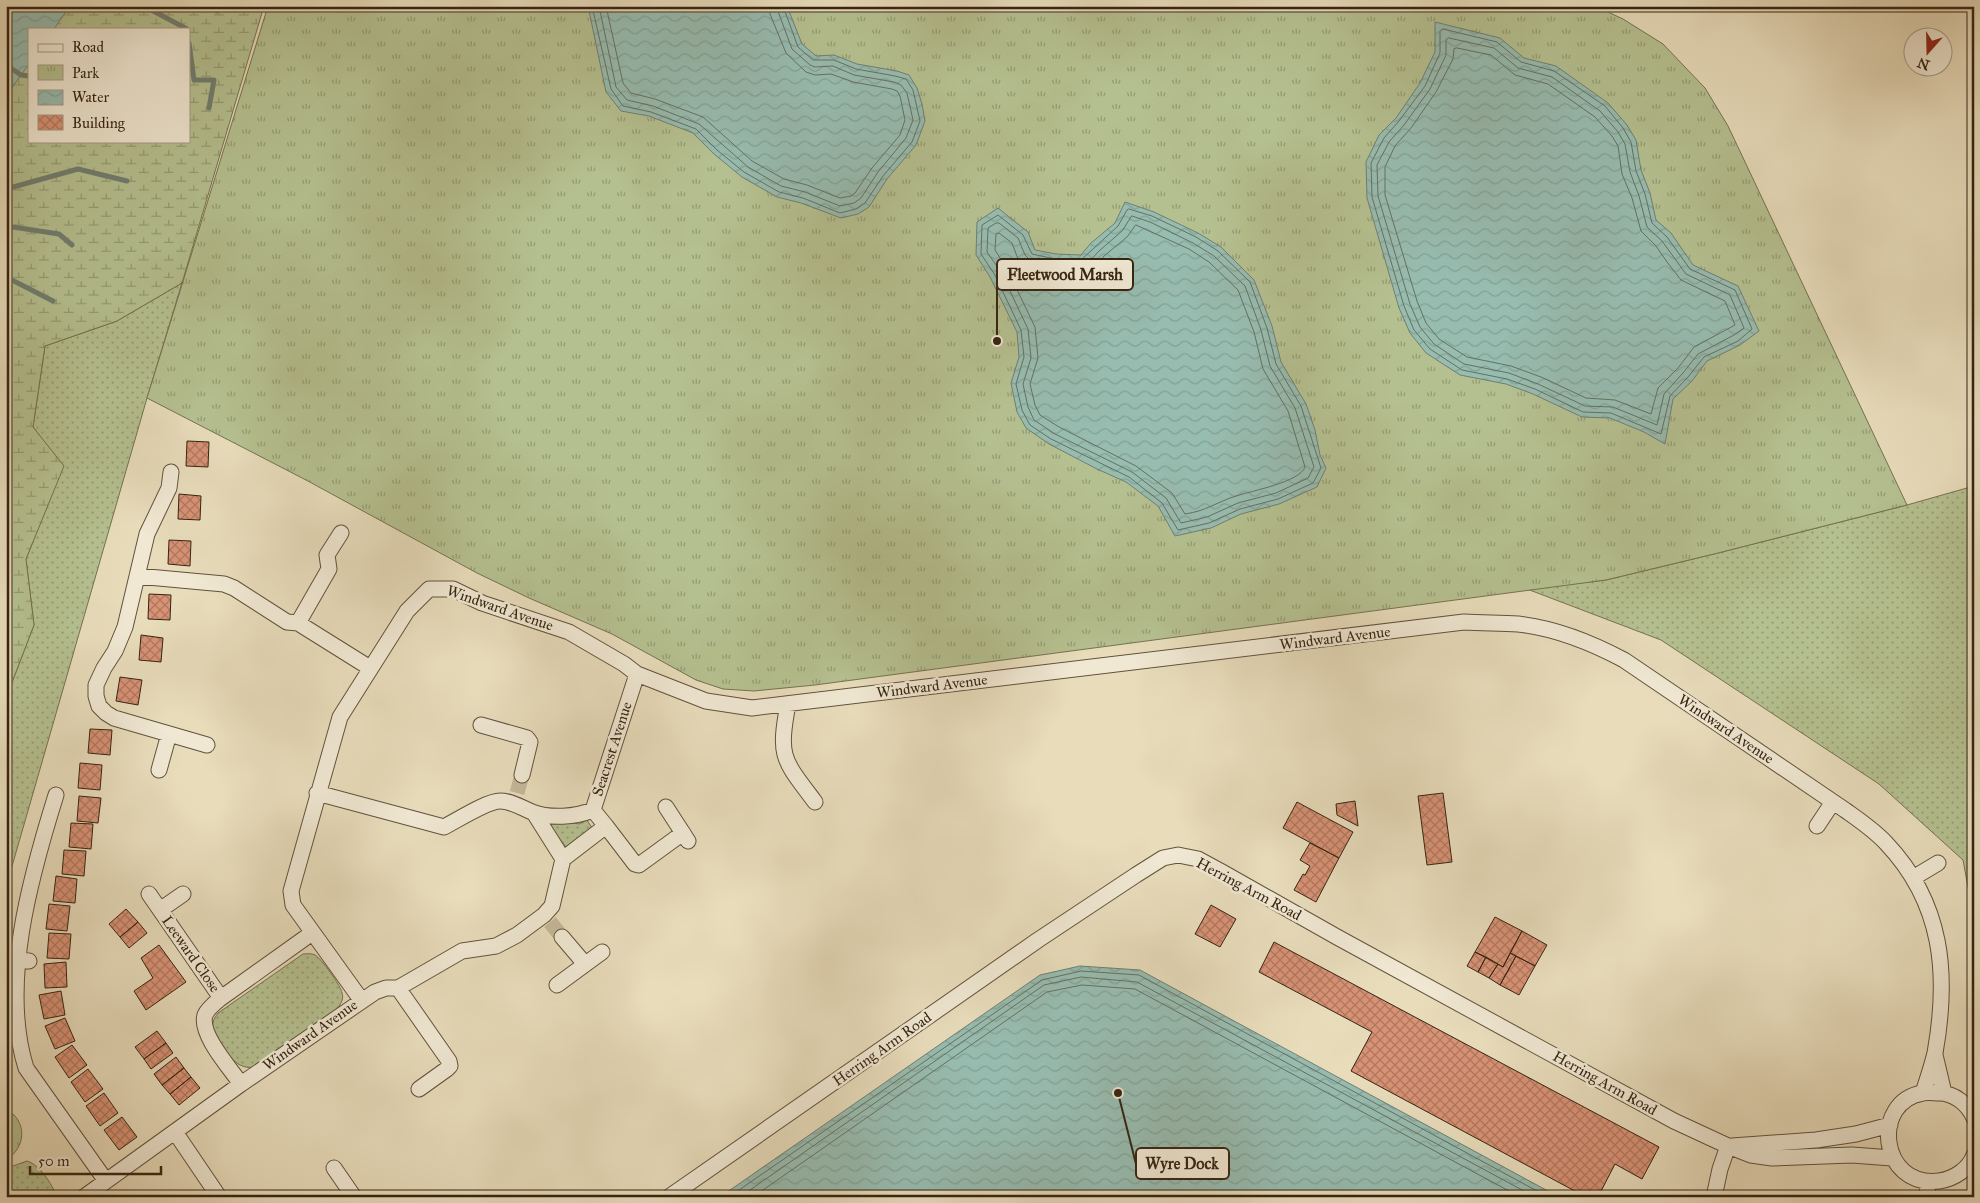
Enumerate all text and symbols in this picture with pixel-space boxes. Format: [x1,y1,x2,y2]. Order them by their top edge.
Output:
legend [28,28,190,142]
north arrow [1902,28,1952,78]
text: Road [72,38,104,56]
text: N [1915,54,1932,74]
text: Park [72,64,99,82]
text: Water [72,88,109,106]
text: Building [72,114,126,132]
callout: Fleetwood Marsh [997,259,1133,290]
text: Fleetwood Marsh [1007,265,1123,284]
street label: Windward Avenue [444,581,556,635]
street label: Windward Avenue [1279,622,1391,654]
street label: Windward Avenue [876,670,988,702]
street label: Windward Avenue [1675,690,1777,768]
street label: Seacrest Avenue [588,699,636,799]
street label: Herring Arm Road [1193,854,1305,924]
street label: Leeward Close [158,912,224,996]
street label: Windward Avenue [259,996,361,1074]
street label: Herring Arm Road [829,1008,935,1090]
street label: Herring Arm Road [1550,1047,1661,1119]
scale bar [30,1143,161,1175]
callout: Wyre Dock [1136,1148,1229,1179]
text: 50 m [38,1152,70,1170]
text: Wyre Dock [1145,1154,1219,1174]

